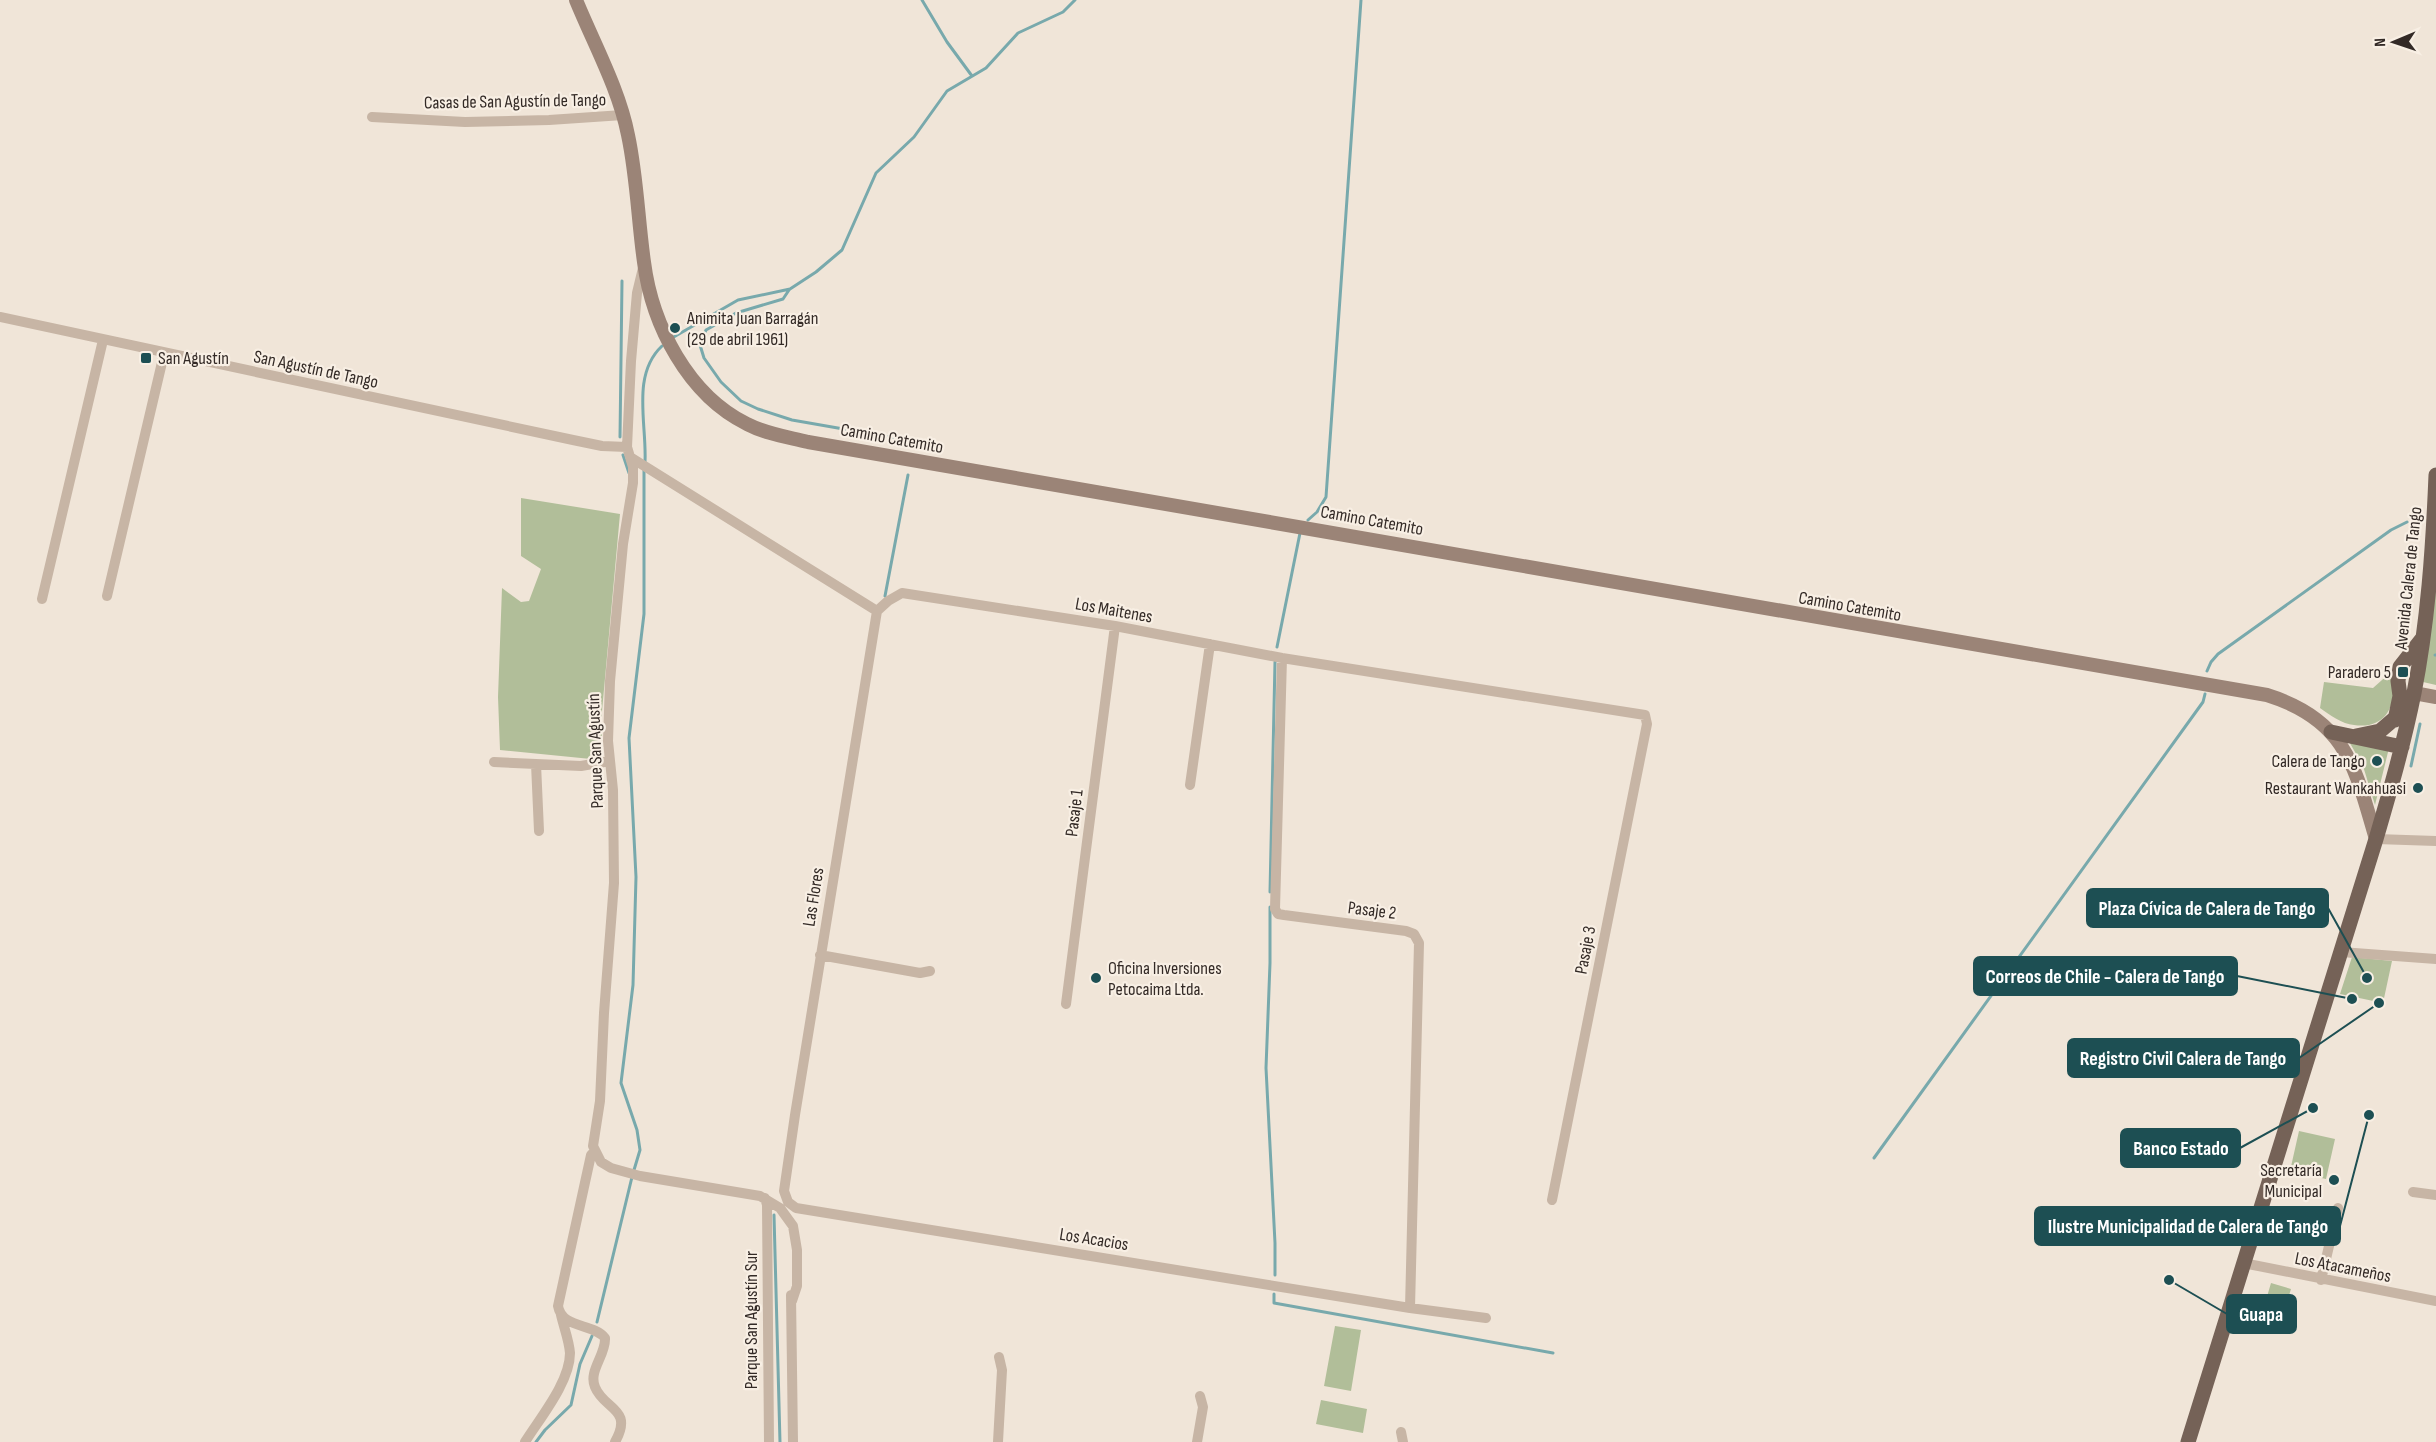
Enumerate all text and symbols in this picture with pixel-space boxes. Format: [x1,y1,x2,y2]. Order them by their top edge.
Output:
north arrow [2364,12,2424,72]
text: N [2371,38,2390,47]
street label: Casas de San Agustín de Tango [424,89,606,114]
place label: Animita Juan Barragán (29 de abril 1961) [686,308,818,350]
marker: Animita Juan Barragán (29 de abril 1961) [668,321,682,335]
street label: San Agustín de Tango [252,346,380,393]
place label: San Agustín [158,348,229,369]
marker: San Agustín [139,351,153,365]
street label: Camino Catemito [839,419,945,458]
street label: Camino Catemito [1319,501,1425,540]
street label: Avenida Calera de Tango [2390,506,2426,651]
street label: Camino Catemito [1797,587,1903,626]
street label: Los Maitenes [1074,593,1154,628]
place label: Paradero 5 [2328,662,2391,683]
marker: Paradero 5 [2396,665,2410,679]
street label: Parque San Agustín [583,693,608,809]
place label: Calera de Tango [2271,751,2365,772]
marker: Calera de Tango [2370,754,2384,768]
place label: Restaurant Wankahuasi [2265,778,2406,799]
marker: Restaurant Wankahuasi [2411,781,2425,795]
street label: Pasaje 1 [1061,788,1088,838]
street label: Las Flores [798,866,828,928]
callout: Plaza Cívica de Calera de Tango [2087,889,2328,927]
street label: Pasaje 2 [1347,897,1397,924]
text: Plaza Cívica de Calera de Tango [2099,897,2316,921]
street label: Pasaje 3 [1571,924,1600,976]
callout: Correos de Chile - Calera de Tango [1974,957,2237,995]
place label: Oficina Inversiones Petocaima Ltda. [1108,958,1222,1000]
text: Correos de Chile - Calera de Tango [1985,965,2225,989]
marker: Oficina Inversiones Petocaima Ltda. [1089,971,1103,985]
callout: Registro Civil Calera de Tango [2068,1039,2299,1077]
text: Registro Civil Calera de Tango [2080,1047,2286,1071]
callout: Banco Estado [2121,1129,2240,1167]
text: Banco Estado [2133,1137,2229,1161]
place label: Secretaría Municipal [2260,1160,2322,1202]
marker: Secretaría Municipal [2327,1173,2341,1187]
callout: Ilustre Municipalidad de Calera de Tango [2035,1207,2340,1245]
text: Ilustre Municipalidad de Calera de Tango [2048,1215,2328,1239]
street label: Los Acacios [1058,1224,1130,1255]
street label: Los Atacameños [2293,1248,2393,1287]
street label: Parque San Agustín Sur [741,1251,762,1389]
callout: Guapa [2227,1295,2296,1333]
text: Guapa [2239,1303,2283,1327]

